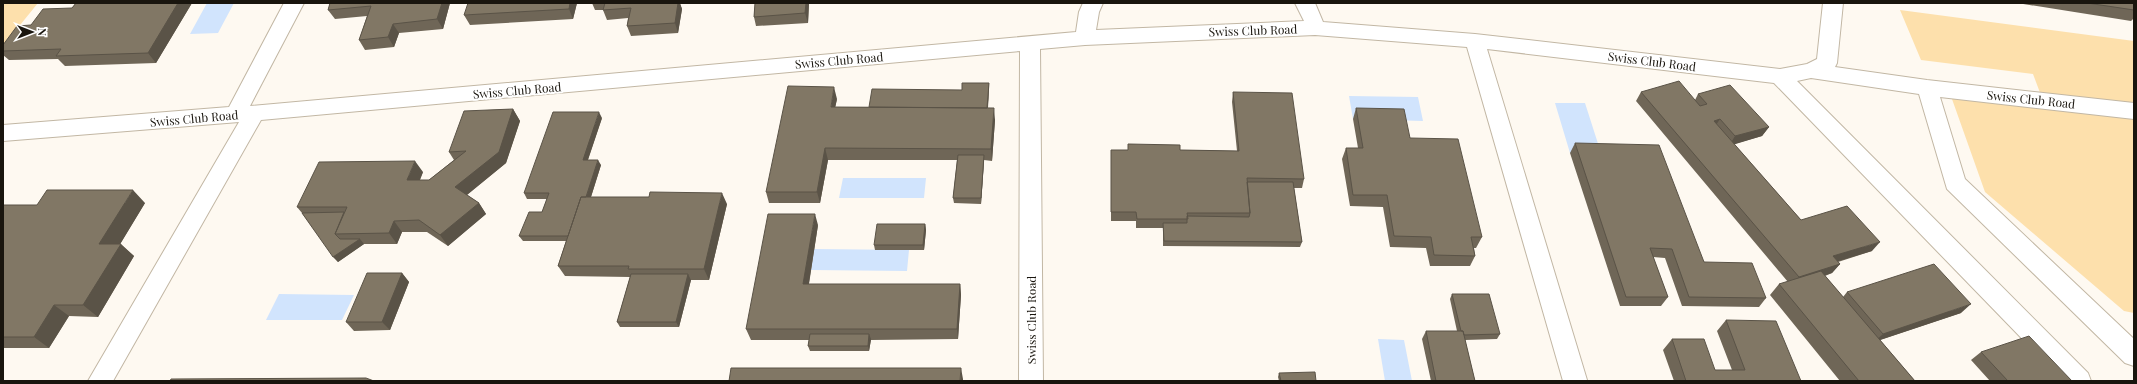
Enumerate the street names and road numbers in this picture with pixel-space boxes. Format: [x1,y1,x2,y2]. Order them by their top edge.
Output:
street label: Swiss Club Road [1208,20,1298,40]
street label: Swiss Club Road [794,48,884,72]
street label: Swiss Club Road [1607,48,1697,74]
street label: Swiss Club Road [472,78,562,102]
street label: Swiss Club Road [1986,86,2076,112]
street label: Swiss Club Road [149,106,239,130]
street label: Swiss Club Road [1023,276,1039,364]

